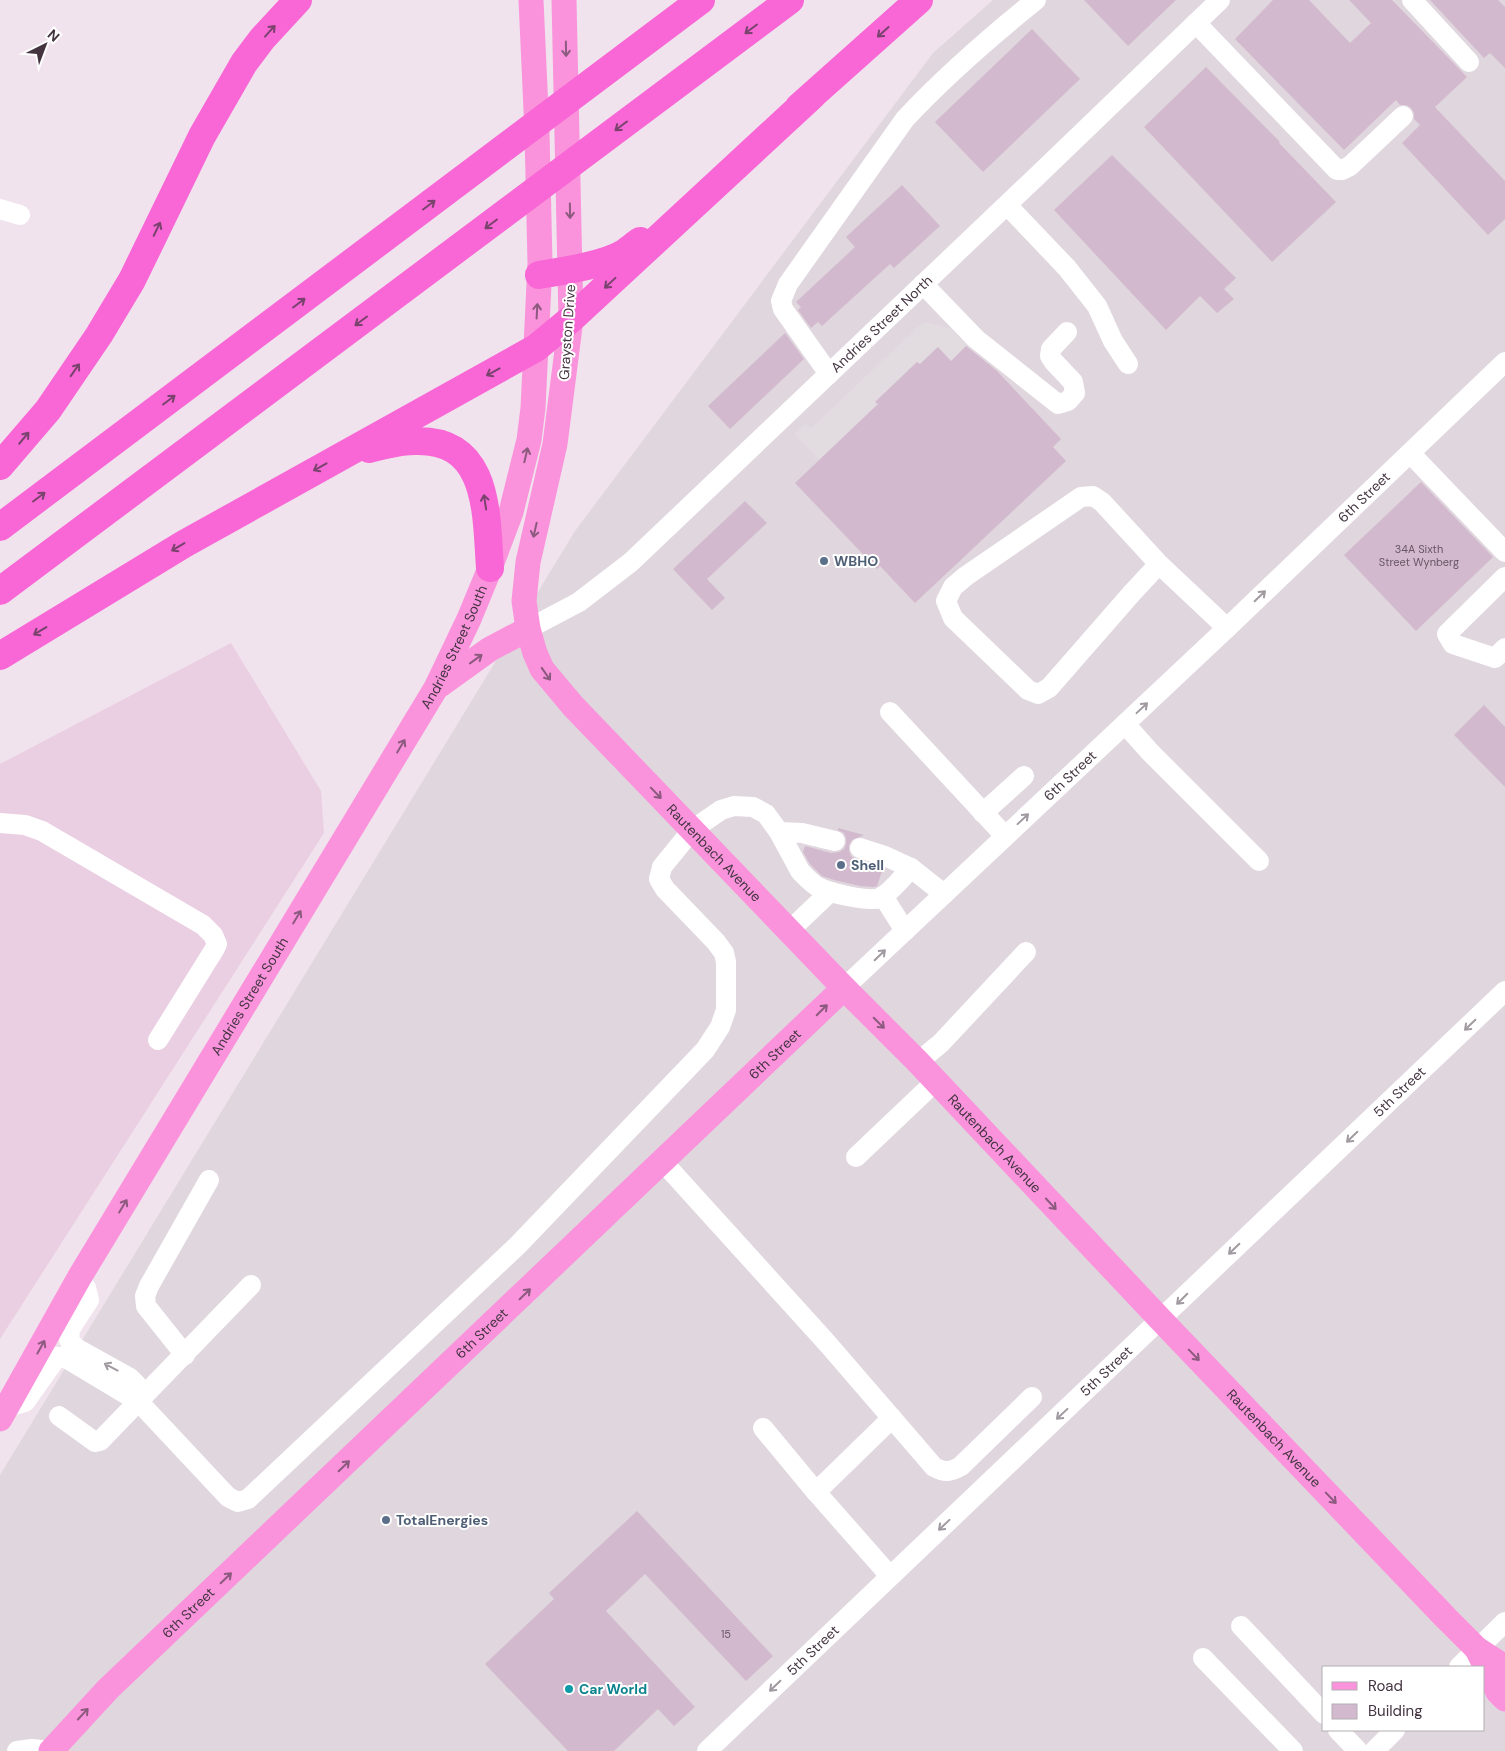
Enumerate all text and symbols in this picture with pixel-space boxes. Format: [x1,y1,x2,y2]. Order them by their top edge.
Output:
north arrow [20,20,70,70]
one-way arrow [264,24,276,37]
one-way arrow [745,24,758,35]
text: N [44,25,64,45]
one-way arrow [876,27,889,38]
one-way arrow [561,40,570,56]
one-way arrow [615,121,628,132]
one-way arrow [422,200,435,211]
one-way arrow [565,203,574,219]
one-way arrow [485,218,498,229]
one-way arrow [152,222,162,237]
street label: Andries Street North [827,271,936,376]
one-way arrow [604,277,617,289]
street label: Grayston Drive [555,284,579,380]
one-way arrow [292,298,306,308]
one-way arrow [533,304,542,320]
one-way arrow [354,316,368,326]
one-way arrow [70,363,80,377]
one-way arrow [486,367,500,377]
one-way arrow [162,395,176,405]
one-way arrow [18,431,29,444]
one-way arrow [521,447,531,463]
one-way arrow [313,463,328,472]
street label: 6th Street [1334,468,1394,526]
one-way arrow [32,492,45,503]
one-way arrow [479,494,489,510]
one-way arrow [530,521,539,537]
house number: 34A Sixth Street Wynberg [1379,542,1459,569]
one-way arrow [172,543,186,553]
place label: WBHO [834,552,878,570]
marker: WBHO [818,555,830,567]
street label: Andries Street South [417,583,491,712]
one-way arrow [1253,590,1266,602]
one-way arrow [33,627,47,637]
one-way arrow [469,654,483,664]
one-way arrow [541,667,551,681]
one-way arrow [1135,702,1148,714]
one-way arrow [396,739,406,753]
street label: 6th Street [1040,747,1100,805]
one-way arrow [650,787,662,799]
street label: Rautenbach Avenue [663,800,765,906]
one-way arrow [1017,813,1030,825]
place label: Shell [851,856,884,874]
marker: Shell [835,859,847,871]
one-way arrow [293,911,303,925]
street label: Andries Street South [207,934,292,1059]
one-way arrow [874,949,886,961]
one-way arrow [816,1004,829,1016]
one-way arrow [873,1017,885,1029]
one-way arrow [1463,1019,1476,1031]
street label: 6th Street [745,1025,805,1083]
street label: 5th Street [1369,1063,1429,1121]
street label: Rautenbach Avenue [944,1090,1045,1197]
one-way arrow [1346,1131,1358,1143]
one-way arrow [1045,1197,1057,1210]
one-way arrow [118,1200,128,1214]
one-way arrow [1228,1243,1241,1255]
one-way arrow [518,1288,530,1300]
one-way arrow [1176,1293,1188,1305]
street label: 6th Street [451,1304,512,1362]
one-way arrow [37,1340,47,1354]
street label: 5th Street [1076,1342,1136,1400]
one-way arrow [1188,1349,1200,1361]
one-way arrow [104,1361,118,1371]
street label: Rautenbach Avenue [1223,1385,1325,1491]
one-way arrow [1055,1408,1068,1420]
one-way arrow [337,1460,350,1472]
one-way arrow [1325,1491,1337,1504]
place label: TotalEnergies [396,1511,488,1529]
marker: TotalEnergies [380,1514,392,1526]
one-way arrow [937,1519,950,1531]
one-way arrow [219,1572,232,1584]
street label: 6th Street [158,1583,218,1642]
street label: 5th Street [783,1621,843,1679]
house number: 15 [721,1627,731,1641]
legend [1322,1666,1485,1731]
text: Road [1368,1676,1403,1696]
place label: Car World [579,1680,647,1698]
one-way arrow [769,1680,782,1692]
marker: Car World [563,1683,575,1695]
text: Building [1368,1701,1423,1721]
one-way arrow [77,1708,89,1721]

